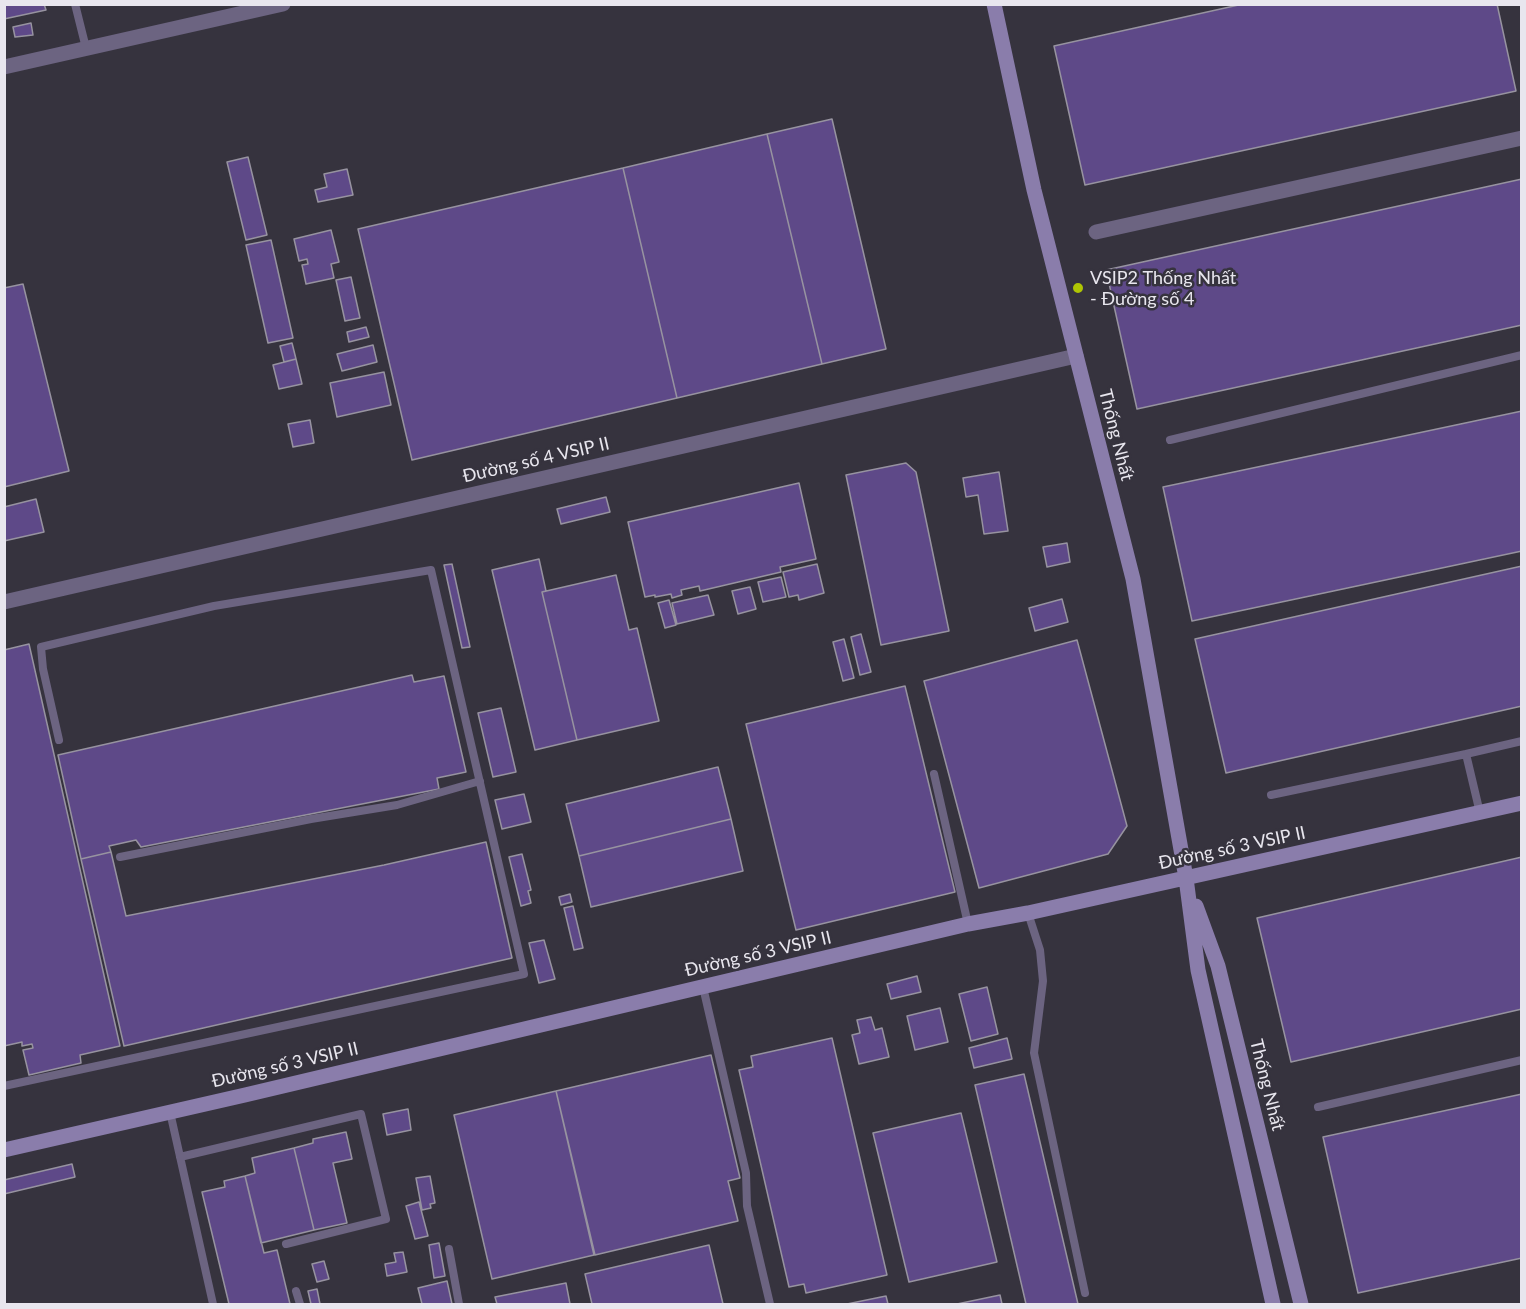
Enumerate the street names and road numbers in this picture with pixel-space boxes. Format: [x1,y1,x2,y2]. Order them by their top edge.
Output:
street label: Thống Nhất [1094,387,1138,483]
street label: Đường số 4 VSIP II [461,433,611,487]
street label: Đường số 3 VSIP II [1156,822,1308,874]
street label: Đường số 3 VSIP II [683,927,833,981]
street label: Thống Nhất [1245,1037,1289,1133]
street label: Đường số 3 VSIP II [210,1038,360,1092]

